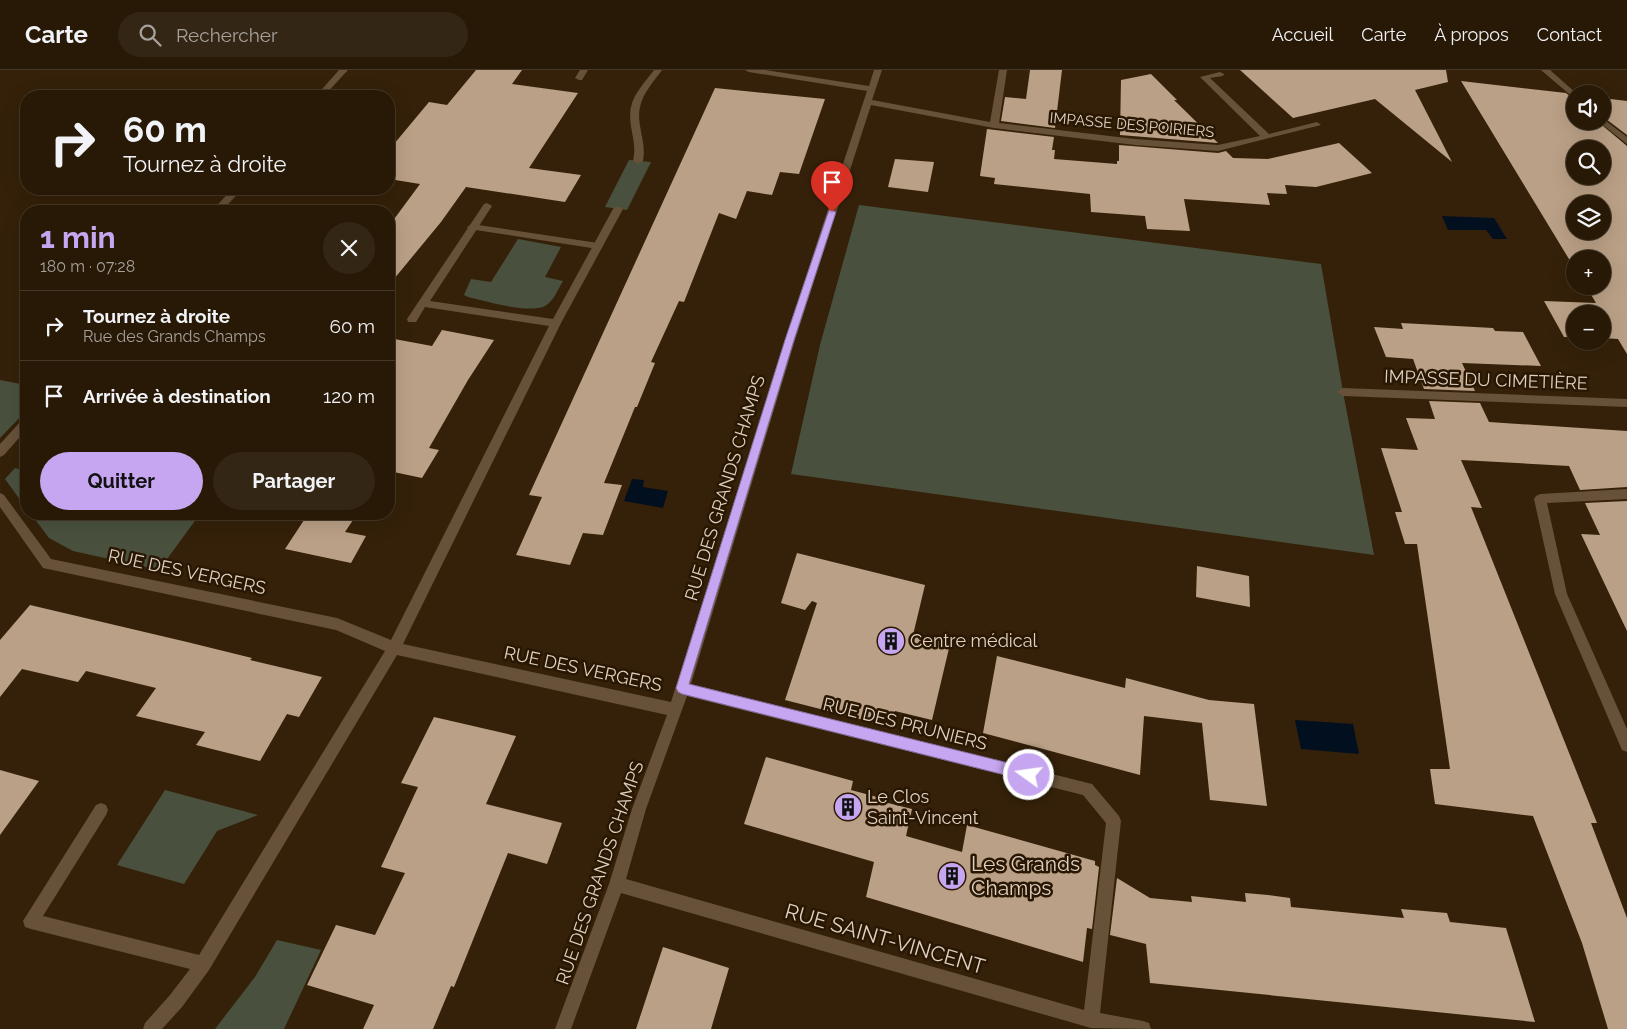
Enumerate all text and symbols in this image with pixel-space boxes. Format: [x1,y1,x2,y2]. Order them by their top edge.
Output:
search box [118,12,468,57]
text: Carte [25,20,88,49]
icon: search [136,21,164,49]
text: Rechercher [176,24,278,46]
text: Accueil [1272,24,1333,45]
text: Carte [1361,24,1406,45]
text: À propos [1434,24,1509,45]
text: Contact [1537,24,1602,45]
map controls [1566,85,1611,350]
button: sound [1566,85,1611,130]
text: 60 m [123,109,207,150]
street label: IMPASSE DES POIRIERS [1049,109,1215,141]
icon: right [40,110,105,175]
button: search [1566,140,1611,185]
text: Tournez à droite [123,151,287,177]
pin [811,161,853,212]
icon: arrive [818,168,846,196]
button: layers [1566,195,1611,240]
text: 1 min [40,220,116,255]
button: close [323,222,375,274]
button: + [1566,250,1611,295]
text: 180 m · 07:28 [40,257,135,276]
text: Tournez à droite [83,305,230,327]
button: − [1566,305,1611,350]
icon: right [40,312,68,340]
text: 60 m [330,315,375,337]
text: Rue des Grands Champs [83,327,266,346]
street label: IMPASSE DU CIMETIÈRE [1384,364,1588,394]
street label: RUE DES GRANDS CHAMPS [680,372,769,603]
icon: arrive [40,382,68,410]
text: Arrivée à destination [83,385,271,407]
text: 120 m [323,385,375,407]
button: Quitter [40,452,203,510]
button: Partager [213,452,375,510]
street label: RUE DES VERGERS [106,545,268,599]
building icon: Centre médical [876,626,906,656]
place label: Centre médical [910,630,1037,651]
street label: RUE DES VERGERS [502,642,664,696]
street label: RUE DES PRUNIERS [821,693,990,754]
position arrow [1002,748,1054,800]
street label: RUE DES GRANDS CHAMPS [551,758,648,987]
place label: Le Clos Saint-Vincent [867,786,978,828]
building icon: Le Clos Saint-Vincent [833,792,863,822]
place label: Les Grands Champs [971,851,1080,900]
building icon: Les Grands Champs [937,861,967,891]
street label: RUE SAINT-VINCENT [782,898,988,979]

